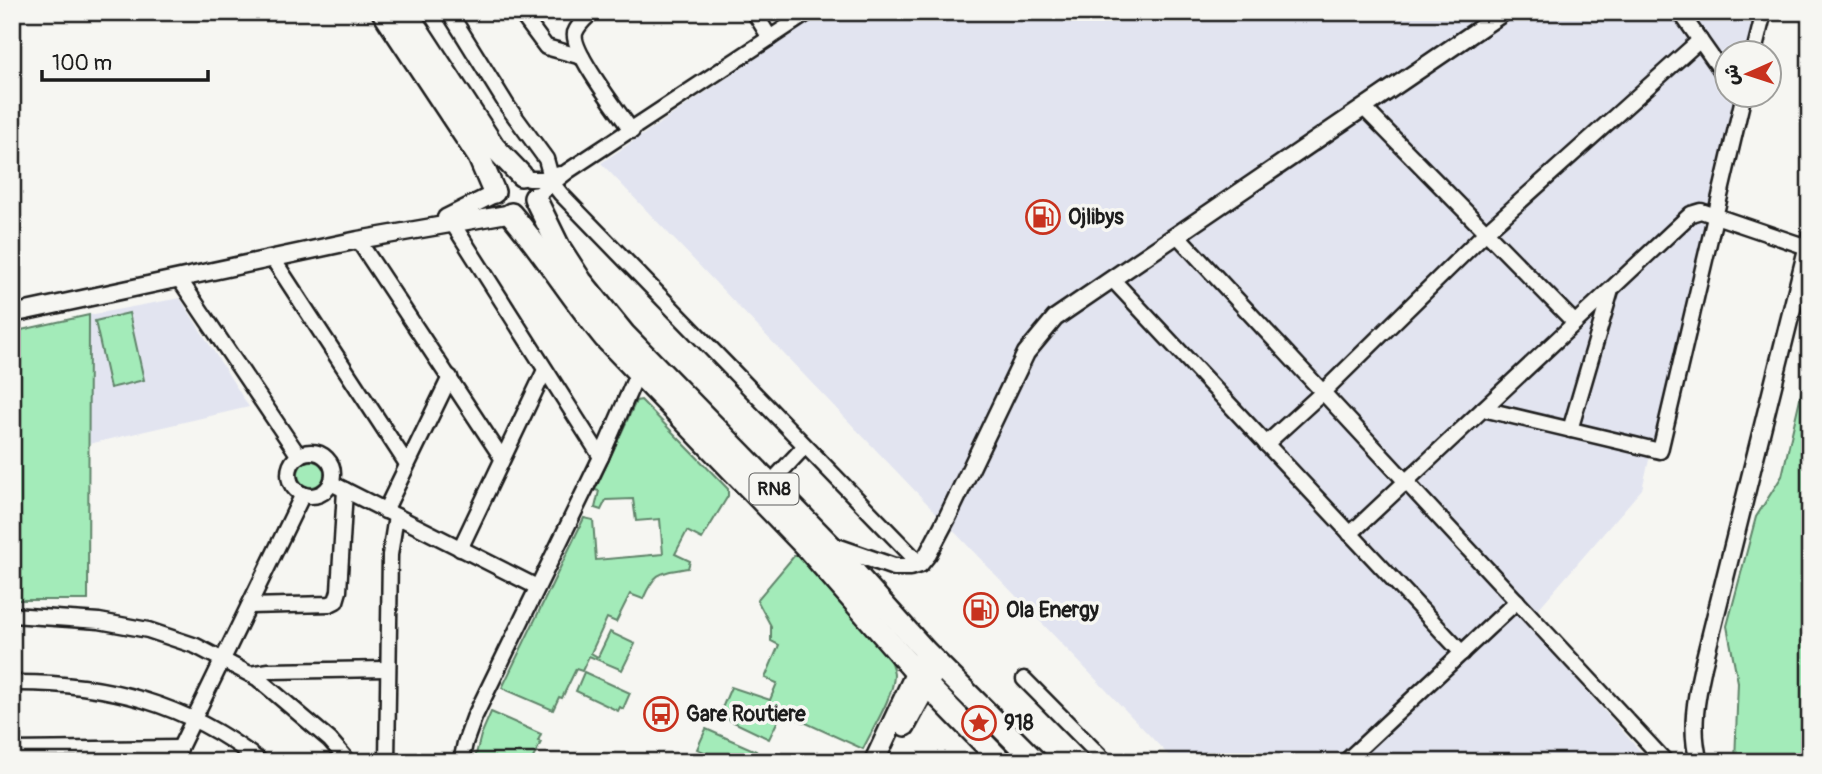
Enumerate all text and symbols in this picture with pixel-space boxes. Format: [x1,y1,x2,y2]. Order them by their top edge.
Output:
scale bar [42,38,208,82]
north arrow [1714,38,1784,108]
text: 100 m [52,50,112,77]
text: ش [1719,64,1745,86]
fuel station icon: Ojlibys [1024,198,1062,236]
place label: Ojlibys [1068,204,1124,231]
road number: RN8 [750,474,798,504]
fuel station icon: Ola Energy [962,591,1000,629]
place label: Ola Energy [1006,597,1099,624]
bus stop icon: Gare Routiere [642,695,680,733]
place label: Gare Routiere [686,701,806,728]
place icon: 918 [960,704,998,742]
place label: 918 [1004,710,1034,737]

